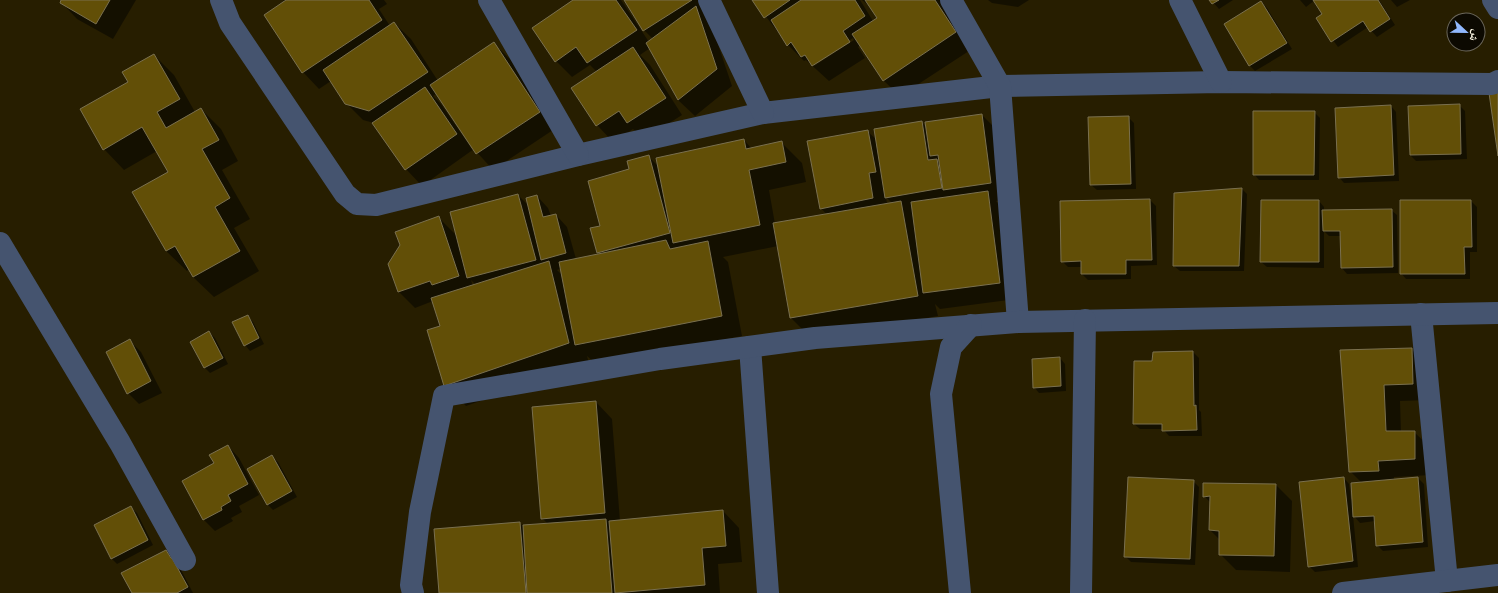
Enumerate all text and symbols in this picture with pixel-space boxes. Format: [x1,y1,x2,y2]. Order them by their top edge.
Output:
north arrow [1446,12,1486,52]
text: ش [1466,27,1484,44]

